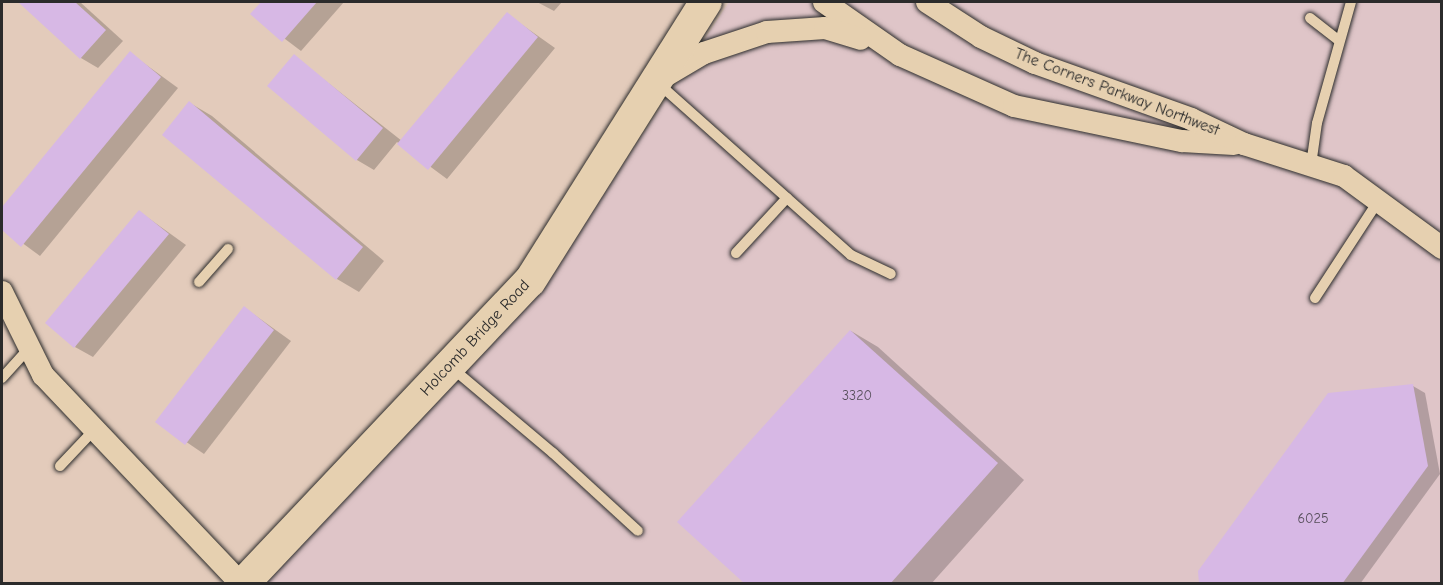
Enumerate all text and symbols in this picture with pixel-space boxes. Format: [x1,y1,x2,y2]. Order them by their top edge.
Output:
street label: The Corners Parkway Northwest [1012,44,1222,140]
street label: Holcomb Bridge Road [416,276,534,400]
house number: 3320 [842,388,872,404]
house number: 6025 [1297,511,1329,527]

